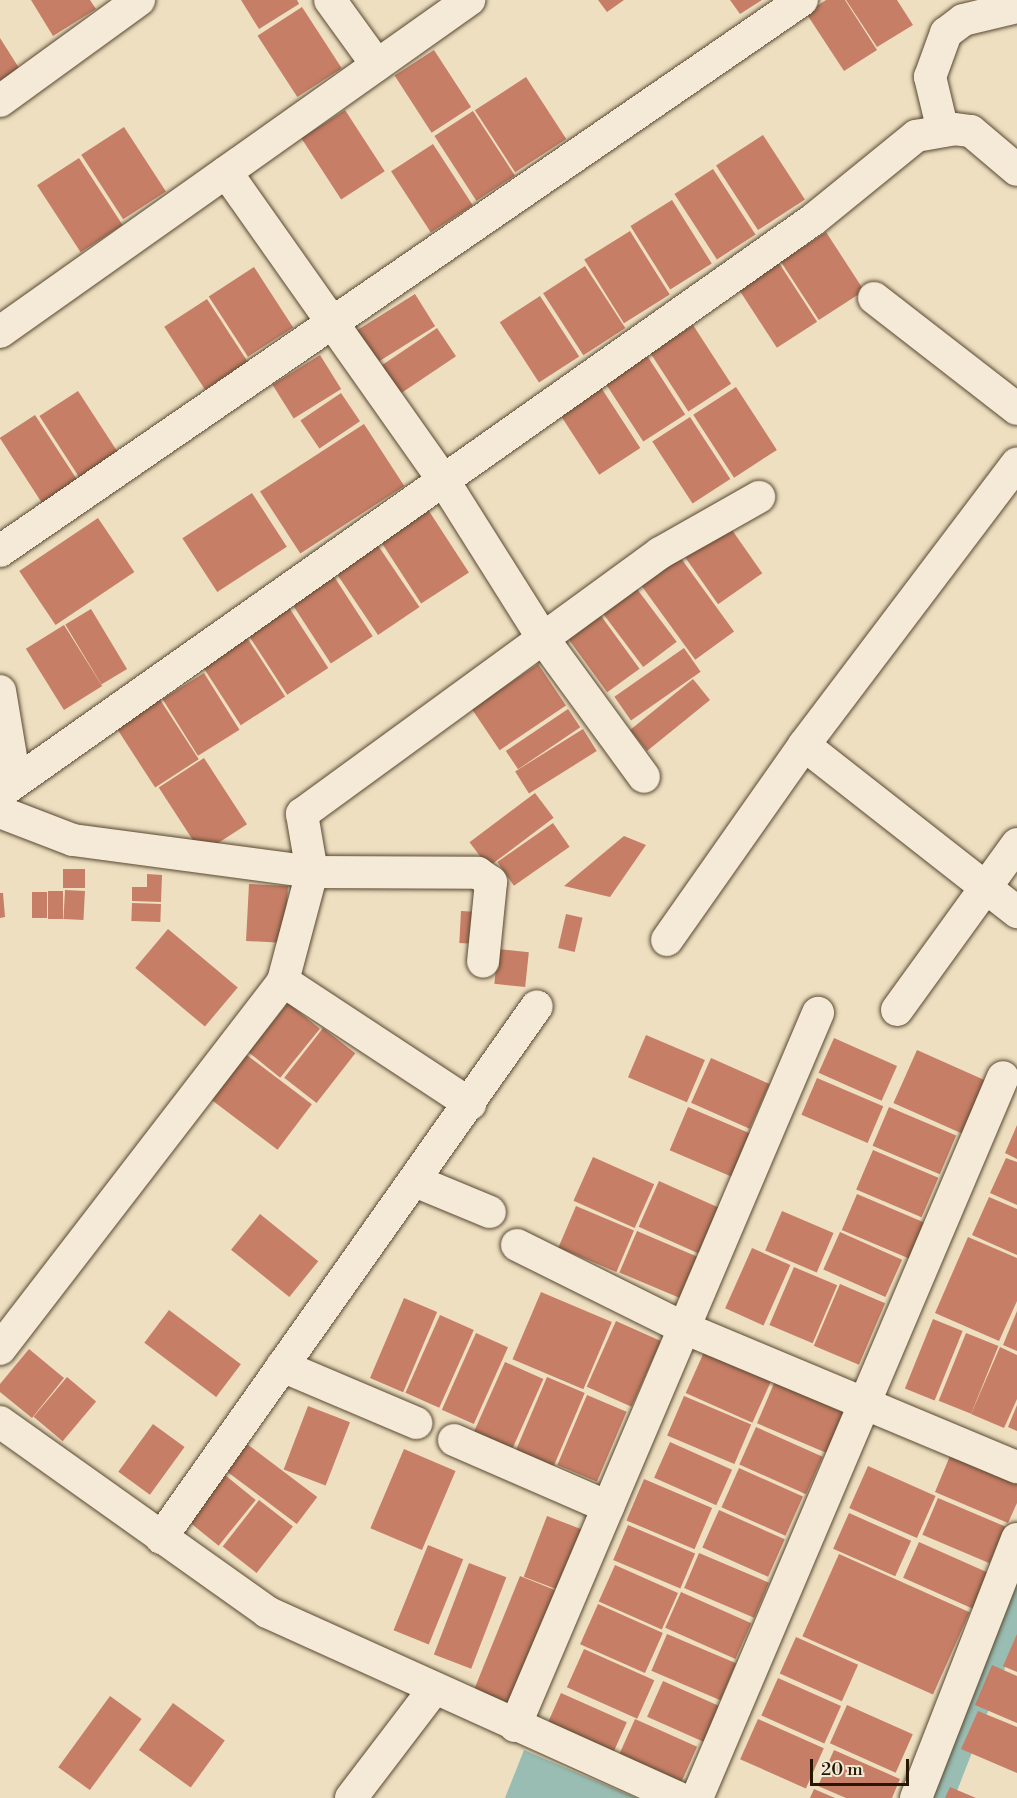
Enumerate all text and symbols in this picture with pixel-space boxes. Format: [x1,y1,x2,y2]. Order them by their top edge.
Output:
scale bar [813,1747,912,1785]
text: 20 m [821,1758,863,1781]

